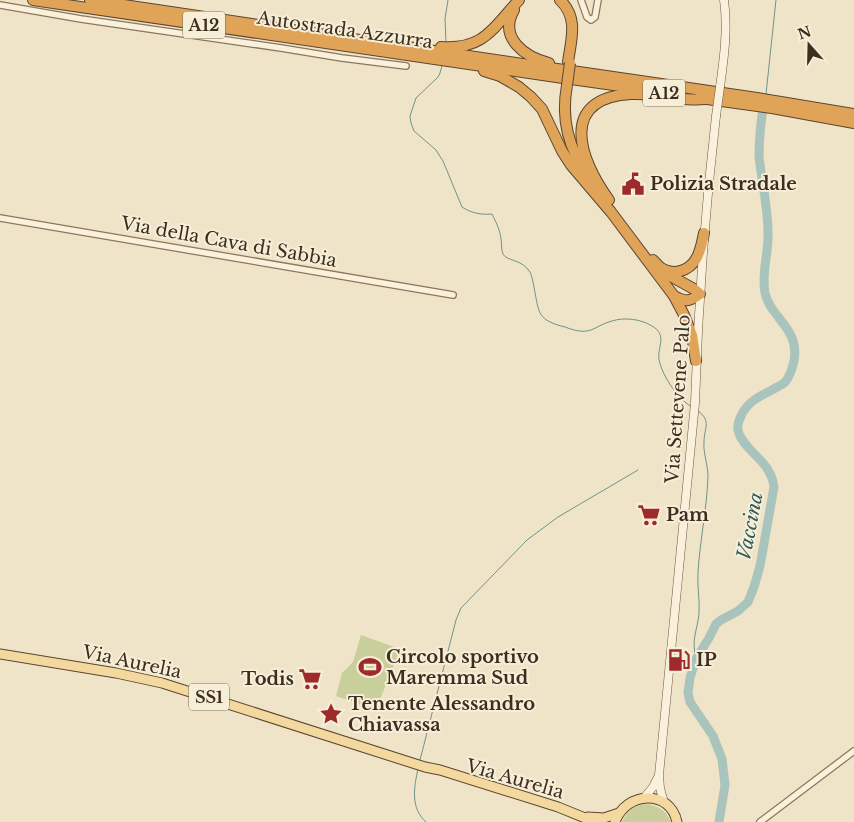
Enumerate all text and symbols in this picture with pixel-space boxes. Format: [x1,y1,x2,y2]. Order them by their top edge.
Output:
street label: Autostrada Azzurra [255,7,434,53]
road number: A12 [183,12,225,38]
north arrow [784,20,834,70]
text: N [795,22,814,43]
road number: A12 [643,80,685,106]
public building icon: Polizia Stradale [620,171,646,197]
place label: Polizia Stradale [650,173,797,195]
street label: Via della Cava di Sabbia [118,212,339,272]
street label: Via Settevene Palo [661,314,695,485]
water label: Vaccina [732,490,768,562]
supermarket icon: Pam [636,502,662,528]
place label: Pam [666,504,709,526]
street label: Via Aurelia [79,641,184,683]
place label: Circolo sportivo Maremma Sud [386,646,539,689]
fuel station icon: IP [666,647,692,673]
place label: IP [696,649,717,671]
sports icon: Circolo sportivo Maremma Sud [357,654,383,680]
supermarket icon: Todis [297,666,323,692]
place label: Todis [241,668,294,690]
road number: SS1 [189,684,229,710]
place label: Tenente Alessandro Chiavassa [348,693,535,736]
place icon: Tenente Alessandro Chiavassa [318,701,344,727]
street label: Via Aurelia [463,754,566,803]

